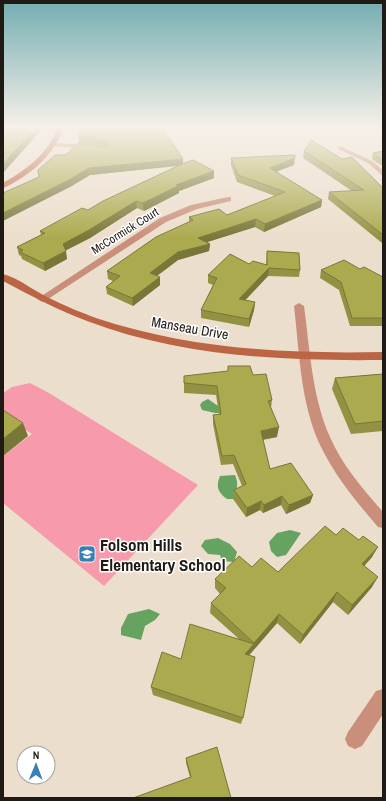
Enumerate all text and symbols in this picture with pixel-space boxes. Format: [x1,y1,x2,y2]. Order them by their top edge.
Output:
street label: McCormick Court [88,204,162,258]
street label: Manseau Drive [150,312,230,344]
place label: Folsom Hills Elementary School [100,533,226,576]
school or university icon: Folsom Hills Elementary School [77,544,97,564]
north arrow [16,745,56,785]
text: N [33,748,40,762]

